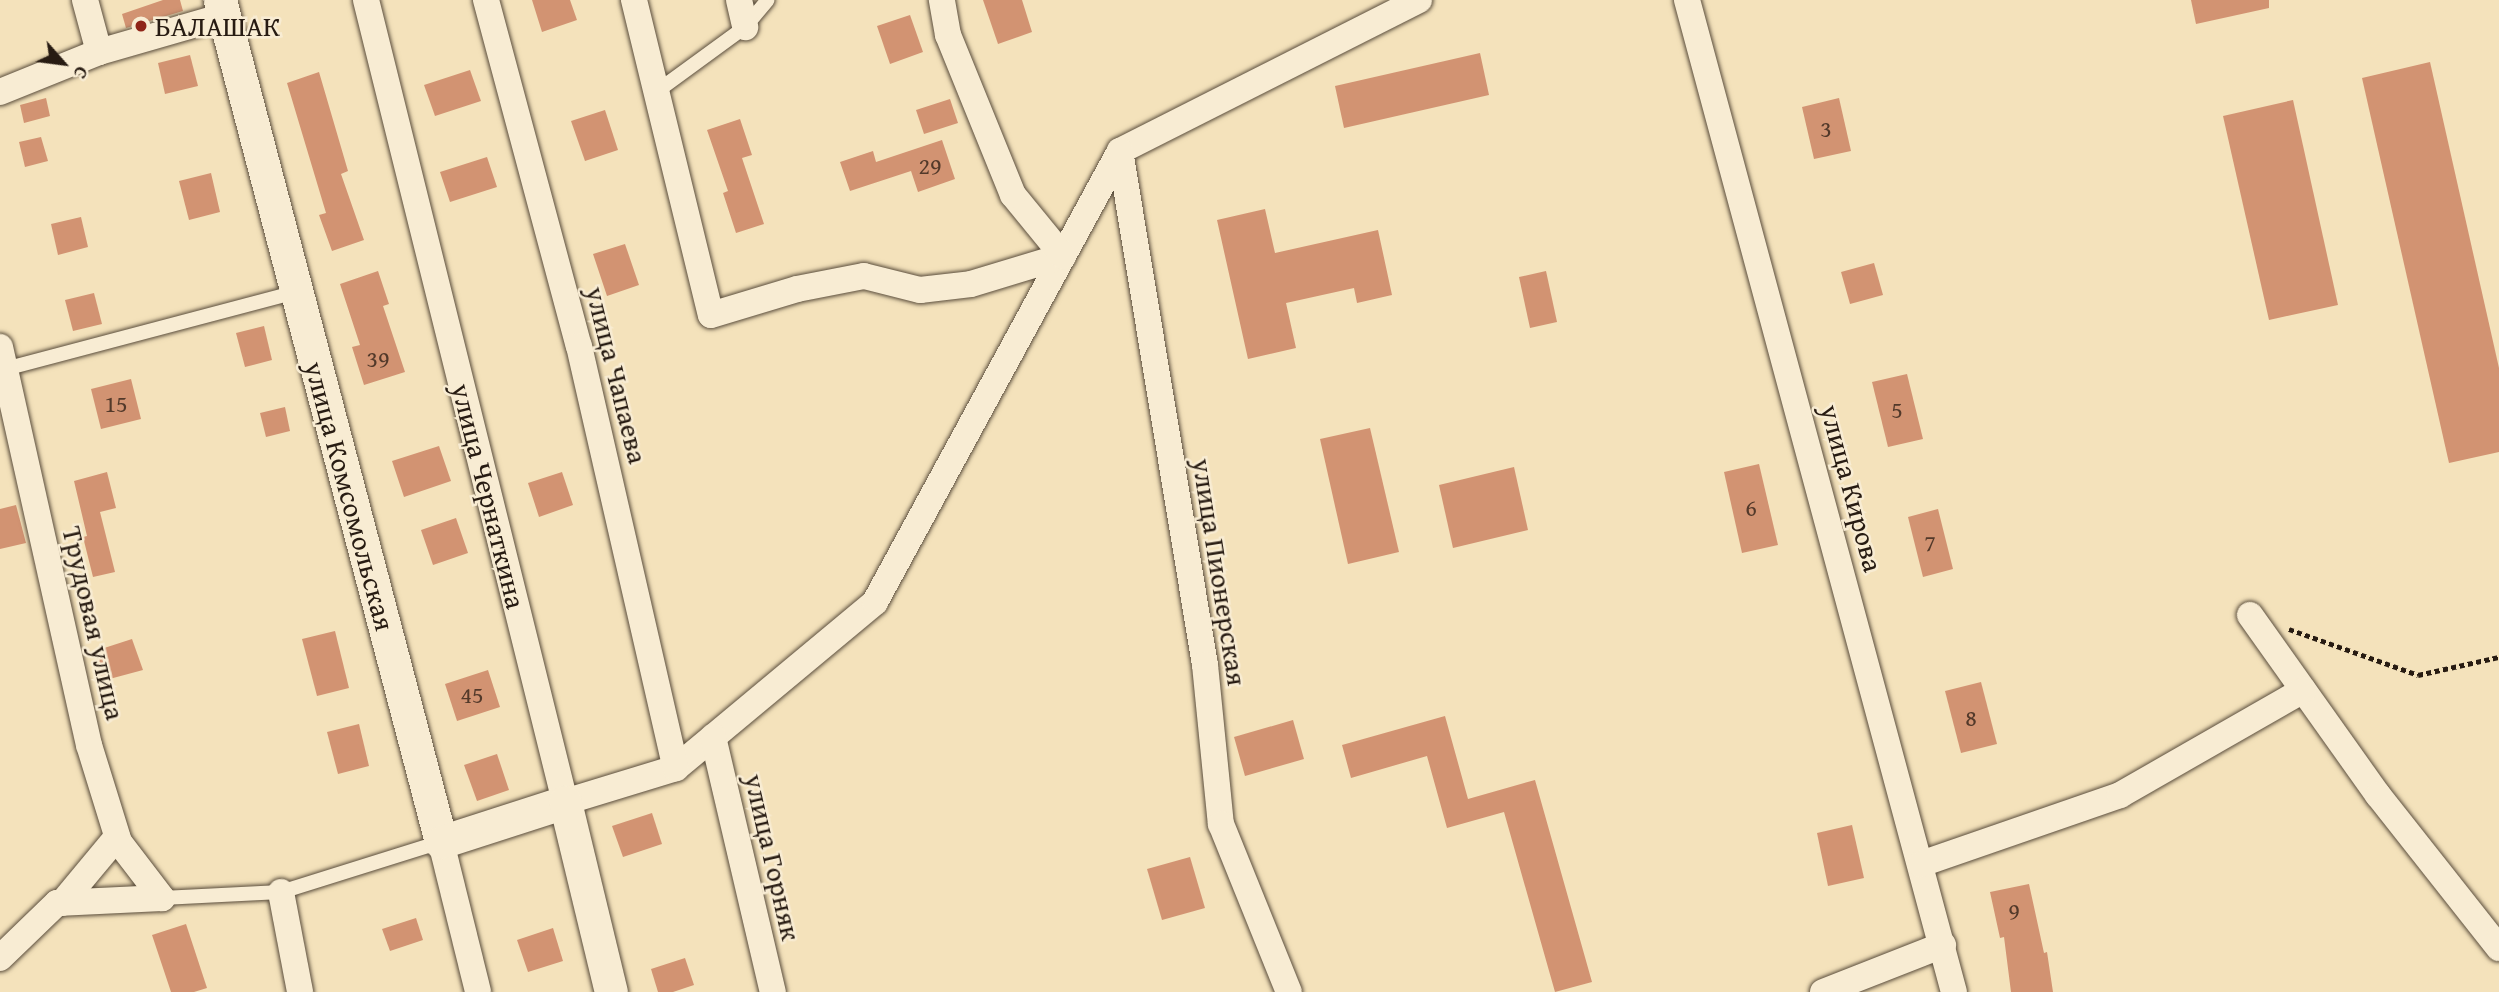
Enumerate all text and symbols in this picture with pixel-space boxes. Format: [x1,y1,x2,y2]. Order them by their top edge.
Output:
place label: БАЛАШАК [155,9,280,43]
marker: БАЛАШАК [133,18,149,34]
north arrow [28,28,98,98]
text: С [67,62,96,84]
house number: 3 [1820,115,1832,143]
house number: 29 [918,152,942,180]
street label: улица Чапаева [579,283,655,467]
house number: 39 [366,345,390,373]
street label: улица Комсомольская [298,358,402,634]
street label: улица Чернаткина [445,380,533,612]
house number: 15 [104,390,128,418]
house number: 5 [1891,396,1903,424]
street label: улица Кирова [1814,401,1890,575]
street label: улица Пионерская [1185,456,1255,688]
house number: 6 [1745,494,1757,522]
street label: Трудовая улица [55,523,133,723]
house number: 7 [1924,529,1936,557]
house number: 45 [460,681,484,709]
house number: 8 [1965,704,1977,732]
street label: улица Горняк [738,771,808,943]
house number: 9 [2008,897,2020,925]

